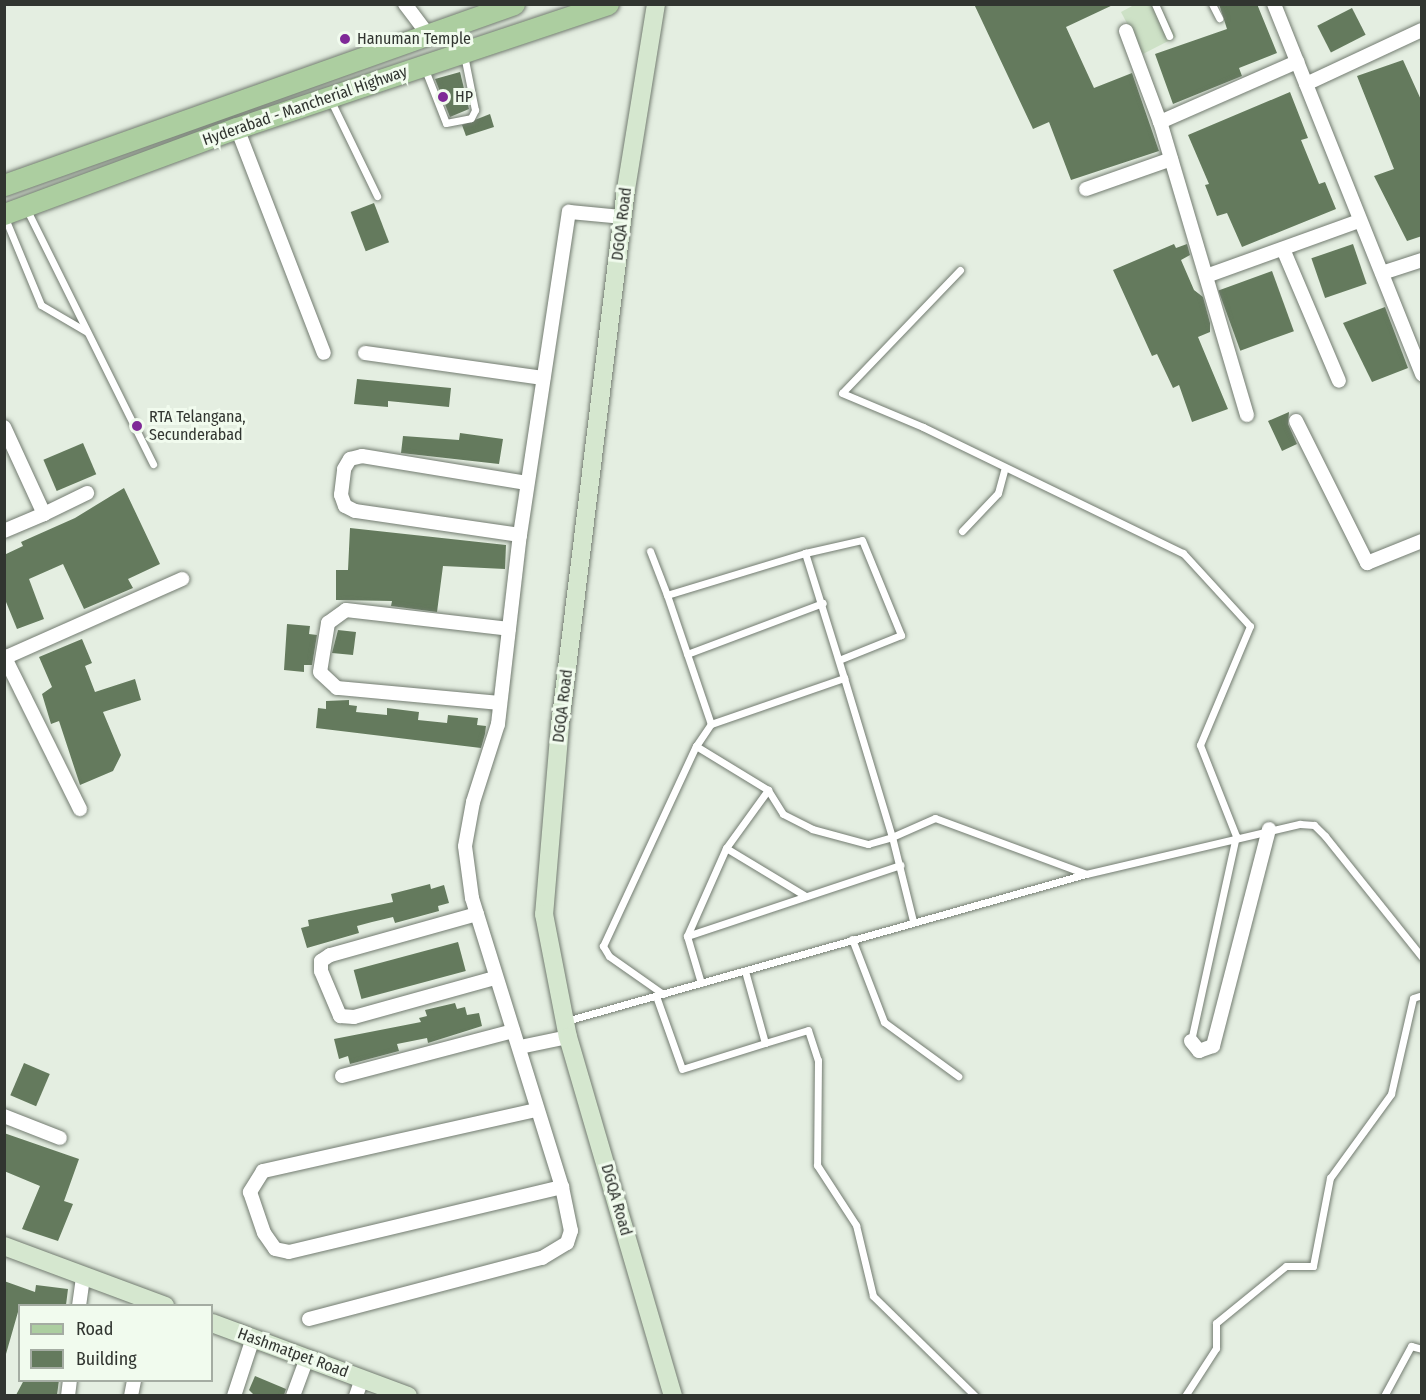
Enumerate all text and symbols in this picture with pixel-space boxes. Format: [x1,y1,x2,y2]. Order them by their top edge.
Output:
place label: Hanuman Temple [357,29,471,49]
marker: Hanuman Temple [338,32,352,46]
street label: Hyderabad - Mancherial Highway [200,62,410,150]
place label: HP [455,87,473,107]
marker: HP [436,90,450,104]
street label: DGQA Road [608,186,636,262]
place label: RTA Telangana, Secunderabad [149,407,246,445]
marker: RTA Telangana, Secunderabad [130,419,144,433]
street label: DGQA Road [549,668,577,744]
street label: DGQA Road [597,1162,635,1238]
legend [18,1304,213,1382]
text: Road [76,1318,113,1340]
street label: Hashmatpet Road [235,1324,351,1382]
text: Building [76,1348,137,1370]

